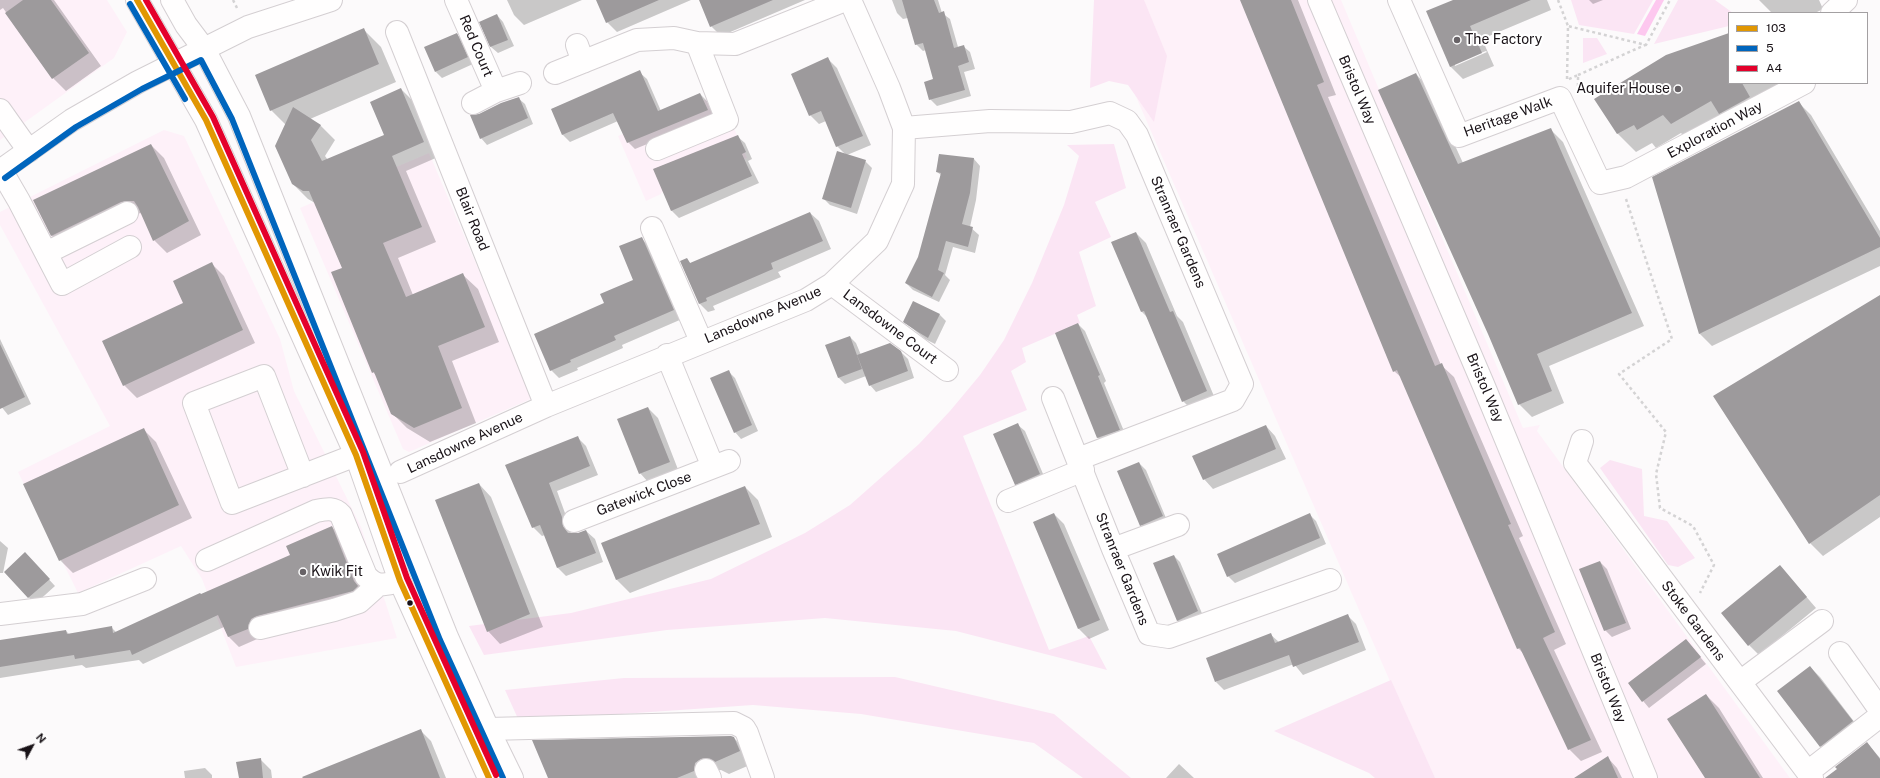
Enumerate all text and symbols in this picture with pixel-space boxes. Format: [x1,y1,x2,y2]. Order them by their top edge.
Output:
legend [1728,12,1868,84]
street label: Red Court [455,13,497,79]
text: 103 [1766,21,1786,35]
place label: The Factory [1465,32,1542,48]
marker: The Factory [1452,35,1462,45]
text: 5 [1766,41,1774,55]
street label: Bristol Way [1335,53,1379,127]
text: A4 [1766,61,1782,75]
place label: Aquifer House [1576,81,1670,97]
marker: Aquifer House [1673,84,1683,94]
street label: Heritage Walk [1461,93,1555,141]
street label: Exploration Way [1665,98,1765,162]
street label: Stranraer Gardens [1147,173,1209,291]
street label: Blair Road [452,185,492,253]
street label: Lansdowne Avenue [702,283,824,347]
street label: Lansdowne Court [840,286,940,368]
street label: Bristol Way [1463,351,1507,425]
street label: Lansdowne Avenue [405,409,525,477]
street label: Gatewick Close [594,468,694,520]
street label: Stranraer Gardens [1092,510,1152,628]
place label: Kwik Fit [311,564,363,580]
marker: Kwik Fit [298,567,308,577]
street label: Stoke Gardens [1657,578,1729,664]
unlabelled marker [405,598,415,608]
street label: Bristol Way [1586,651,1630,725]
north arrow [12,726,52,766]
text: N [34,731,48,745]

